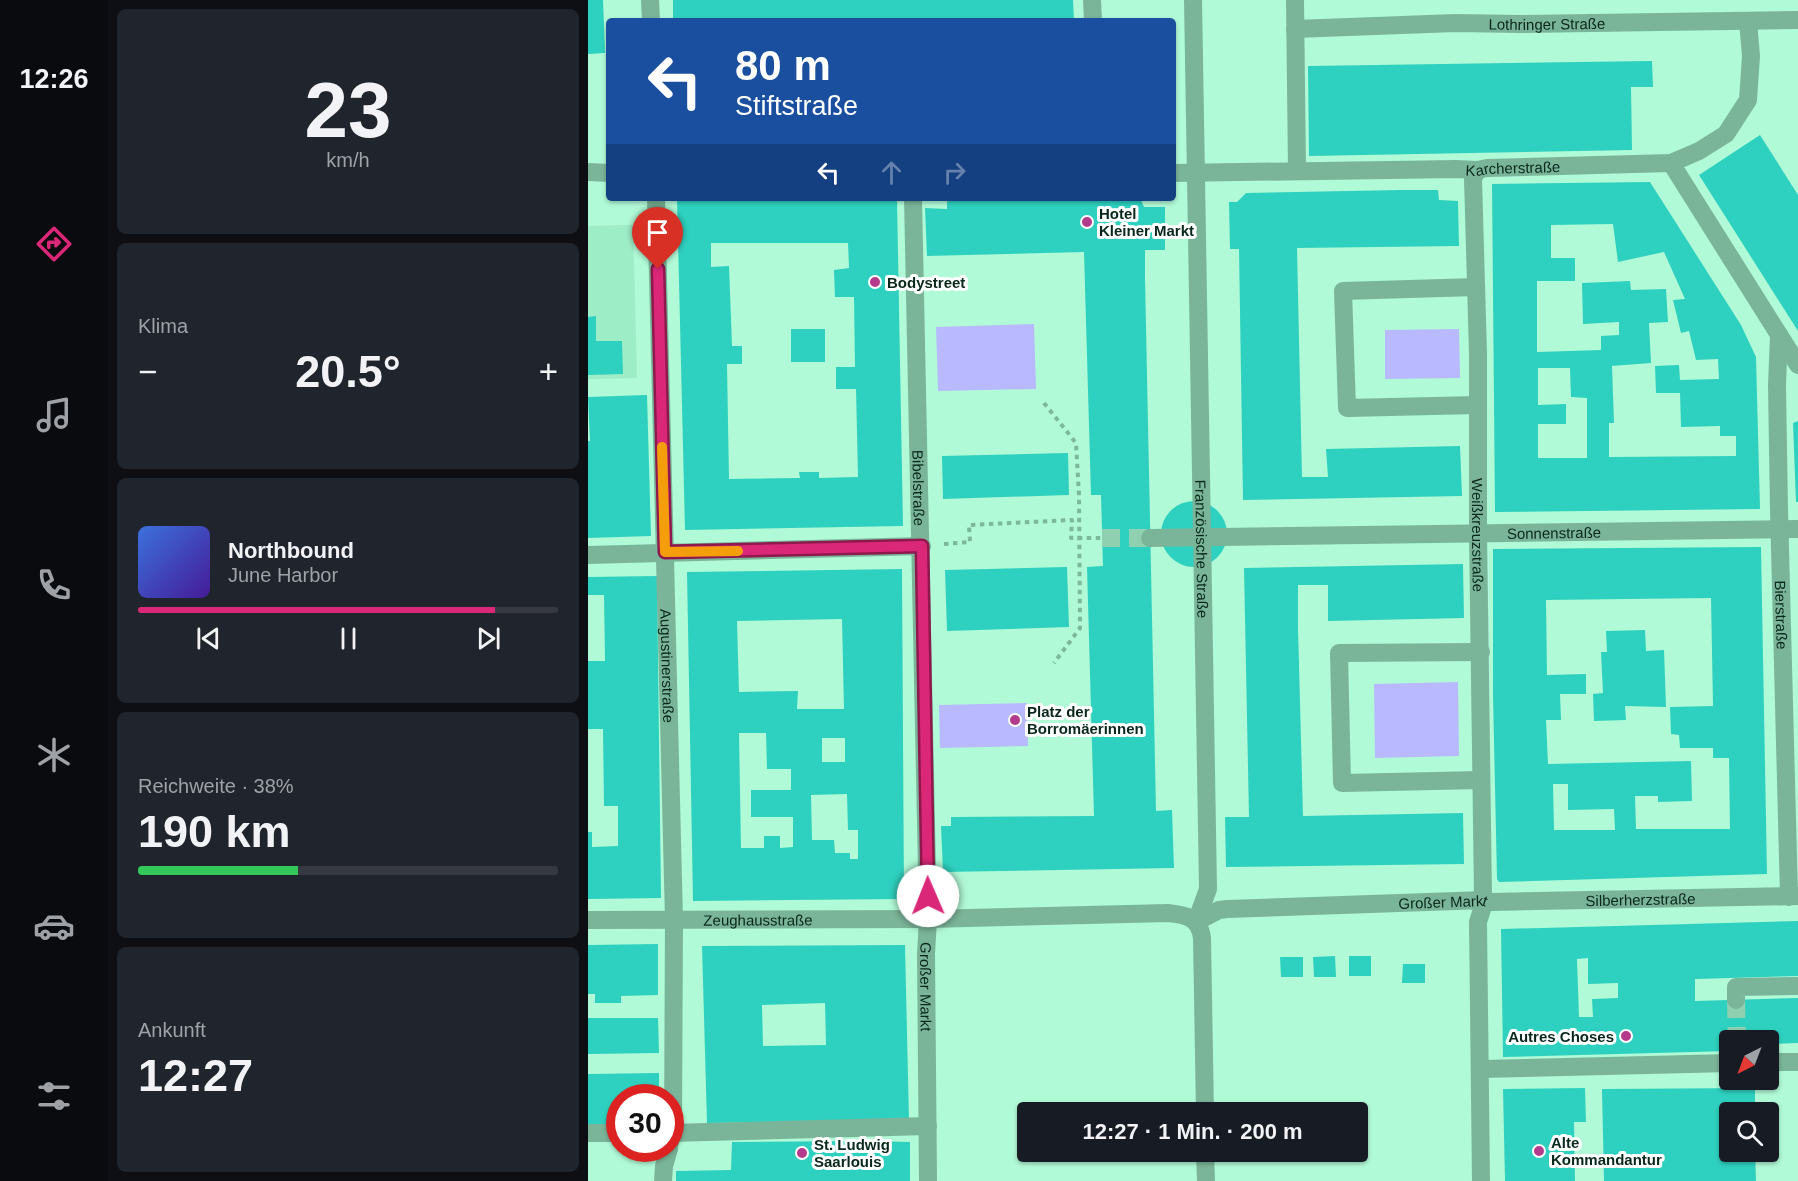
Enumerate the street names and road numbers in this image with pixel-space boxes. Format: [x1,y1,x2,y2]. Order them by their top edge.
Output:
street label: Lothringer Straße [1488,14,1605,33]
street label: Karcherstraße [1465,158,1560,179]
street label: Bibelstraße [910,450,928,526]
street label: Weißkreuzstraße [1470,478,1487,592]
street label: Französische Straße [1193,480,1212,618]
street label: Sonnenstraße [1507,523,1601,542]
street label: Bierstraße [1772,580,1791,650]
street label: Augustinerstraße [658,609,678,723]
street label: Silberherzstraße [1585,890,1696,909]
street label: Großer Markt [1398,891,1491,912]
street label: Zeughausstraße [703,911,813,928]
street label: Großer Markt [917,942,935,1032]

